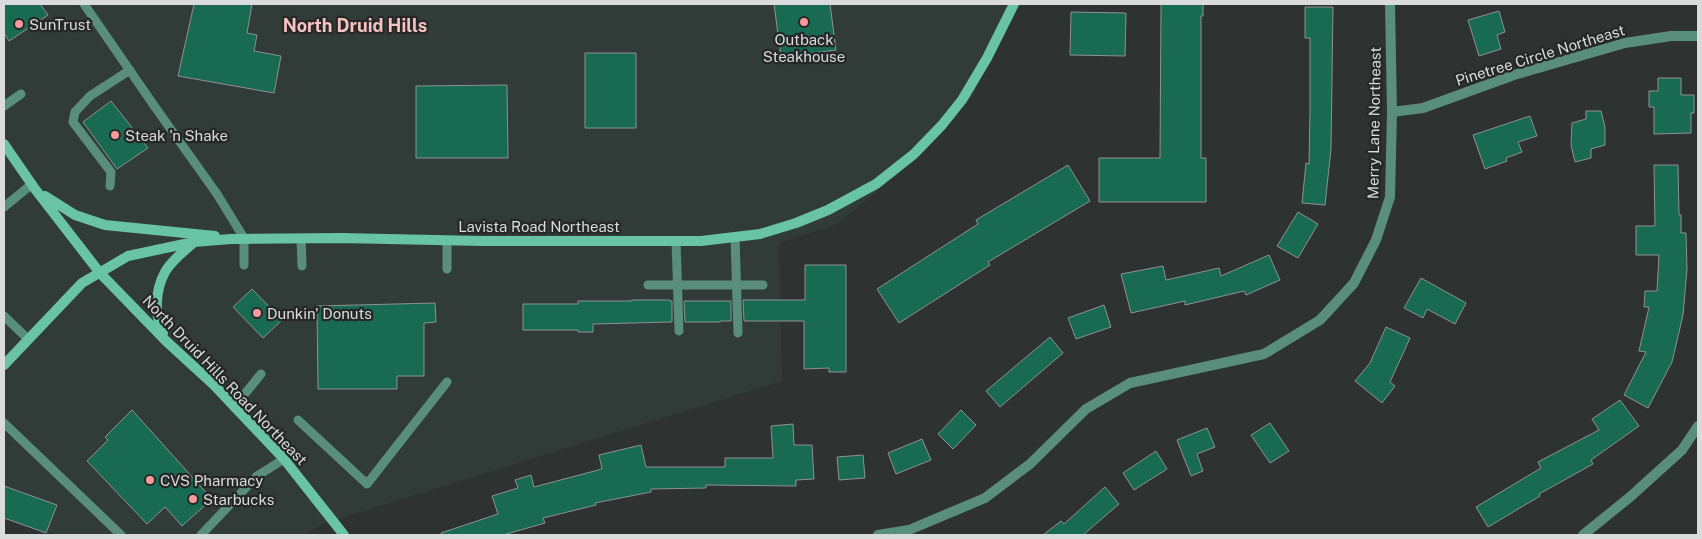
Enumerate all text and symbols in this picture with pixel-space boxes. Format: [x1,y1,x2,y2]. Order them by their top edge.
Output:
district label: North Druid Hills [283,15,427,36]
place label: SunTrust [29,16,91,33]
marker: Outback Steakhouse [798,16,810,28]
marker: SunTrust [13,18,25,30]
street label: Pinetree Circle Northeast [1453,21,1627,89]
place label: Outback Steakhouse [763,31,845,65]
street label: Merry Lane Northeast [1364,47,1384,199]
place label: Steak 'n Shake [125,127,228,144]
marker: Steak 'n Shake [109,129,121,141]
street label: Lavista Road Northeast [458,218,620,235]
street label: North Druid Hills Road Northeast [139,292,311,468]
place label: Dunkin' Donuts [267,305,372,322]
marker: Dunkin' Donuts [251,307,263,319]
place label: CVS Pharmacy [160,472,263,489]
marker: CVS Pharmacy [144,474,156,486]
place label: Starbucks [203,491,274,508]
marker: Starbucks [187,493,199,505]

